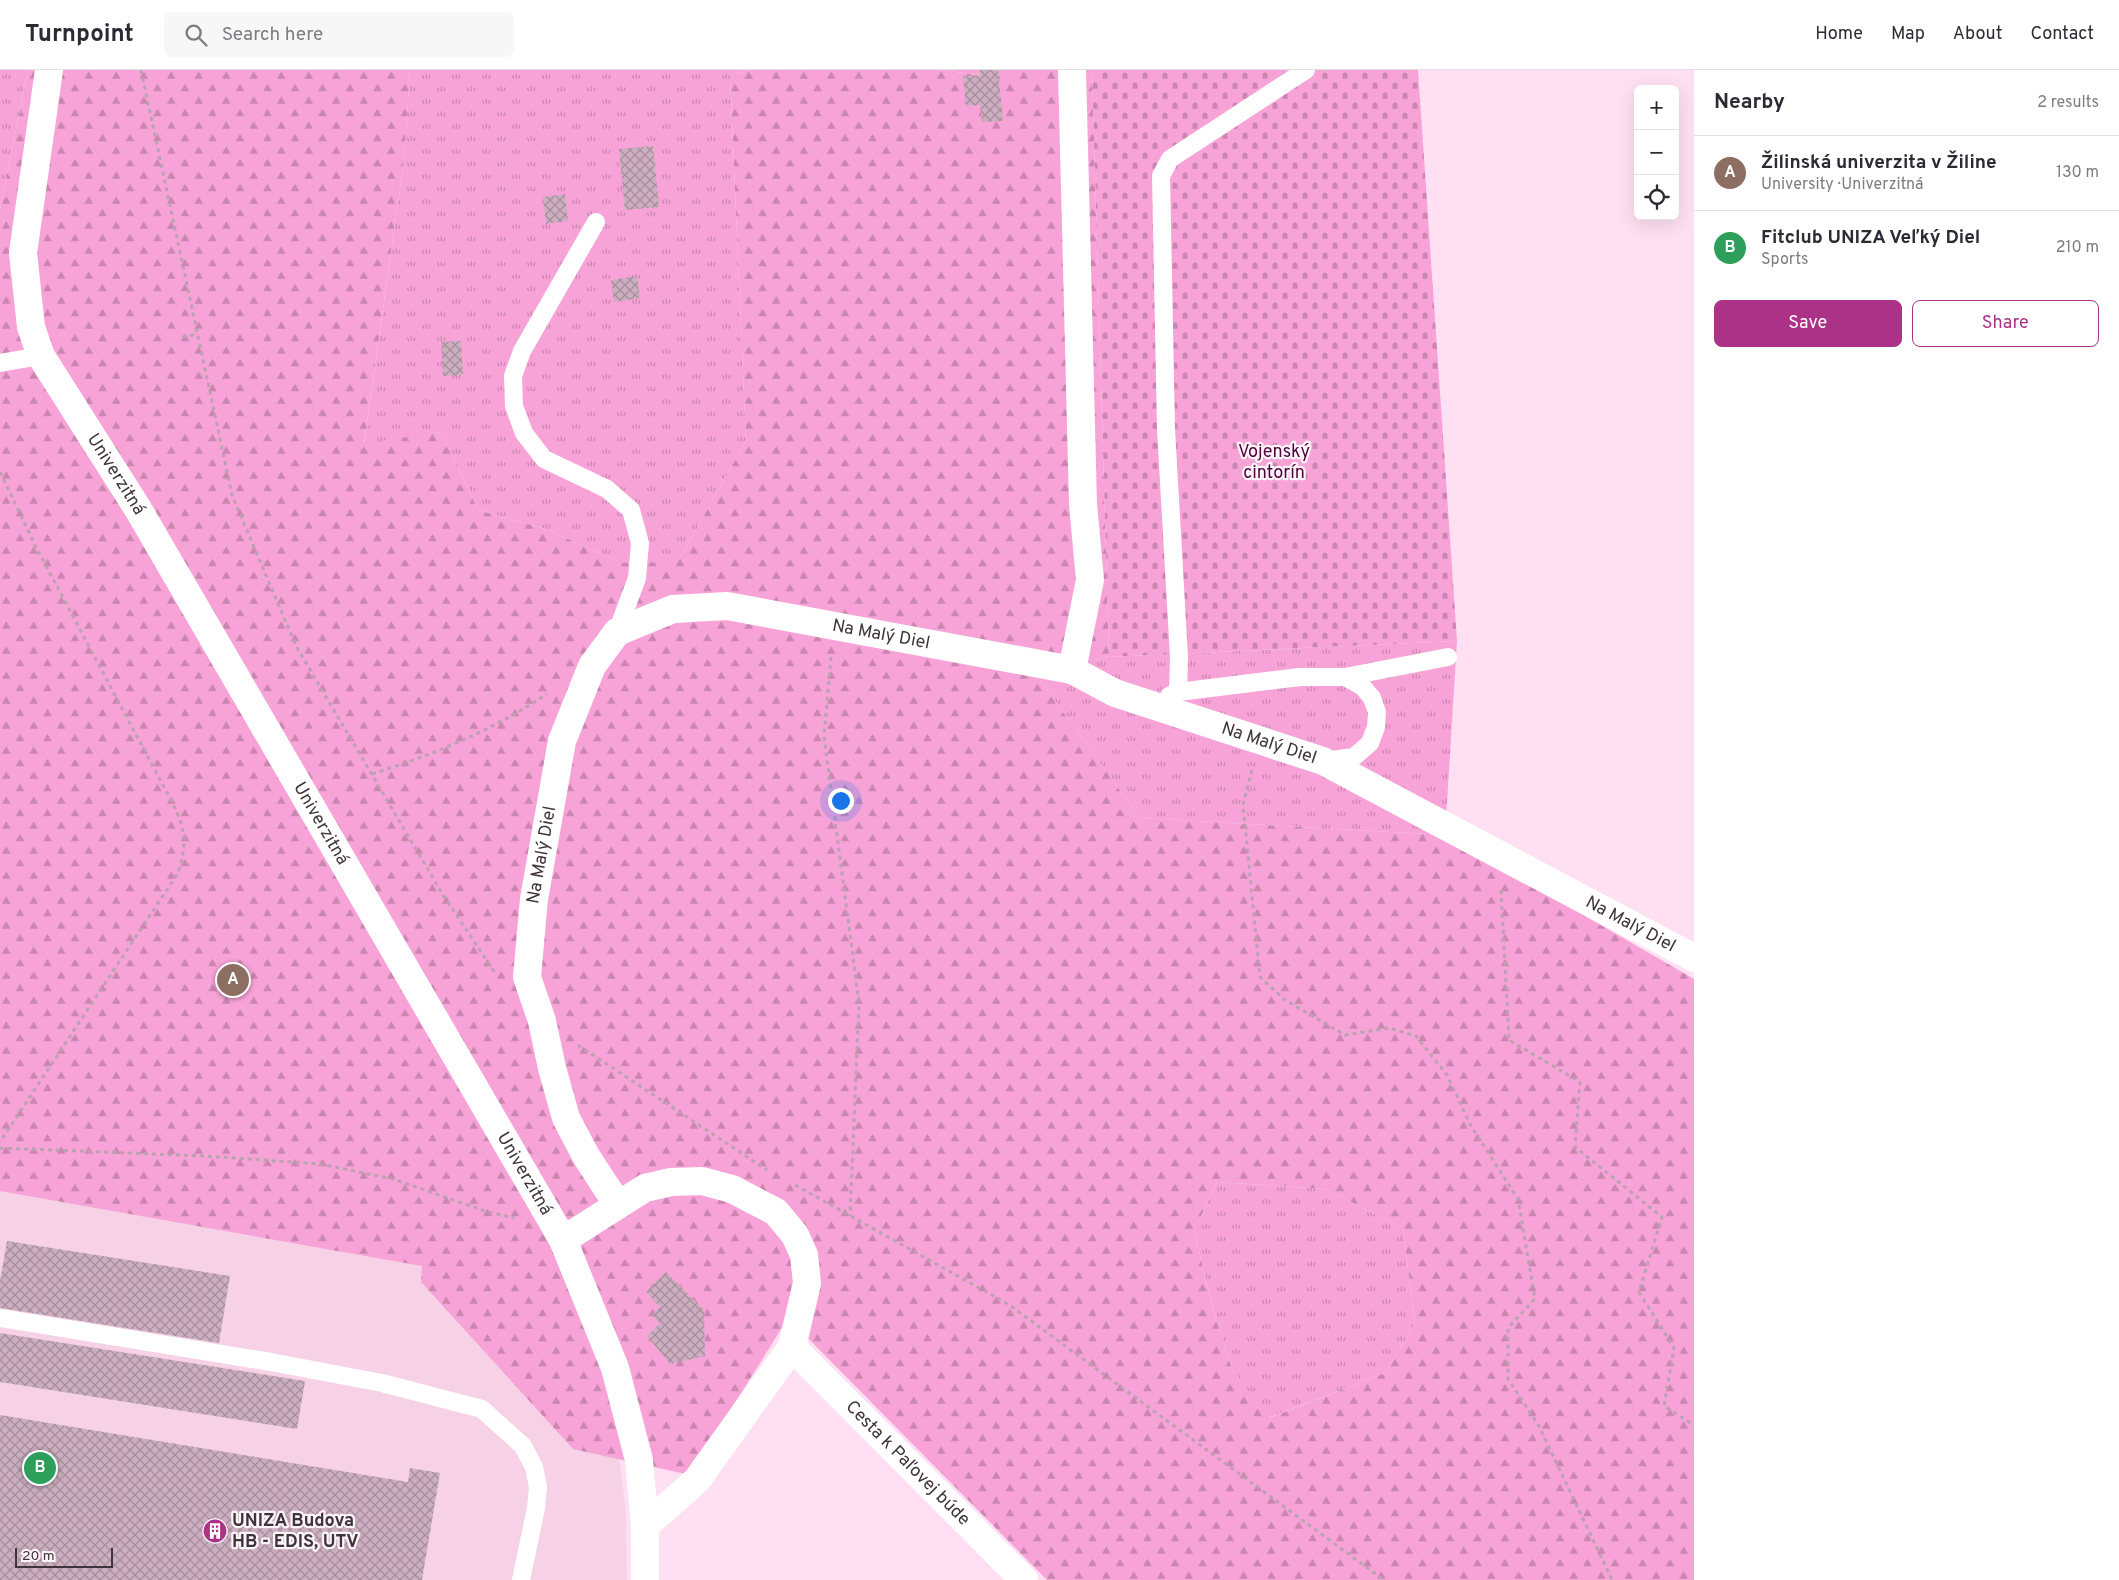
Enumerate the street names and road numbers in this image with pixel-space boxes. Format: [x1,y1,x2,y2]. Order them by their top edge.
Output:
street label: Univerzitná [82,429,150,519]
street label: Na Malý Diel [830,614,932,655]
street label: Na Malý Diel [1218,717,1320,770]
street label: Univerzitná [288,778,354,869]
street label: Na Malý Diel [522,804,562,906]
street label: Na Malý Diel [1581,891,1680,958]
street label: Univerzitná [491,1128,558,1219]
street label: Cesta k Paľovej búde [840,1396,975,1531]

